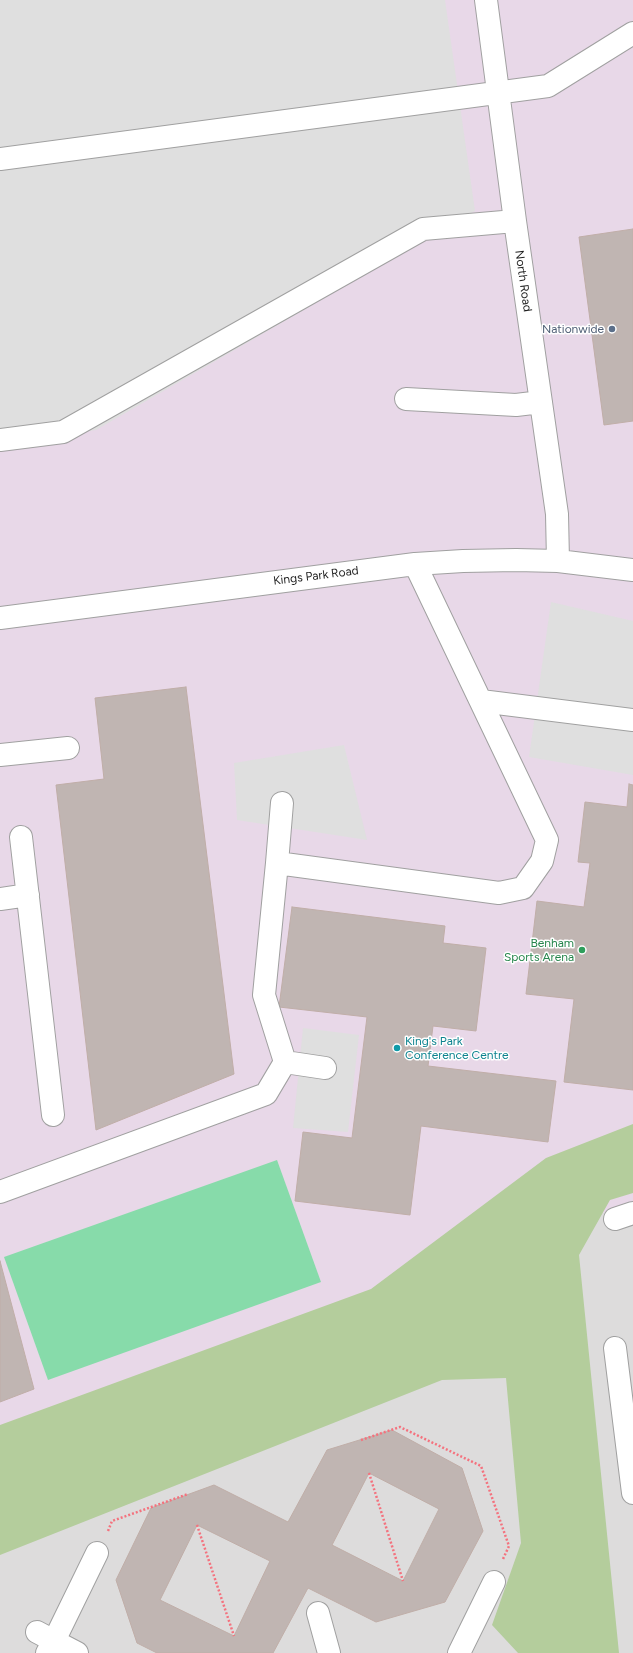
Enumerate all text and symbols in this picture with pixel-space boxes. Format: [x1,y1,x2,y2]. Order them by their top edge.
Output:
street label: North Road [512,249,534,313]
place label: Nationwide [542,322,604,336]
marker: Nationwide [607,324,617,334]
street label: Kings Park Road [273,564,359,588]
place label: Benham Sports Arena [504,936,574,964]
marker: Benham Sports Arena [577,945,587,955]
place label: King's Park Conference Centre [405,1034,509,1062]
marker: King's Park Conference Centre [392,1043,402,1053]

